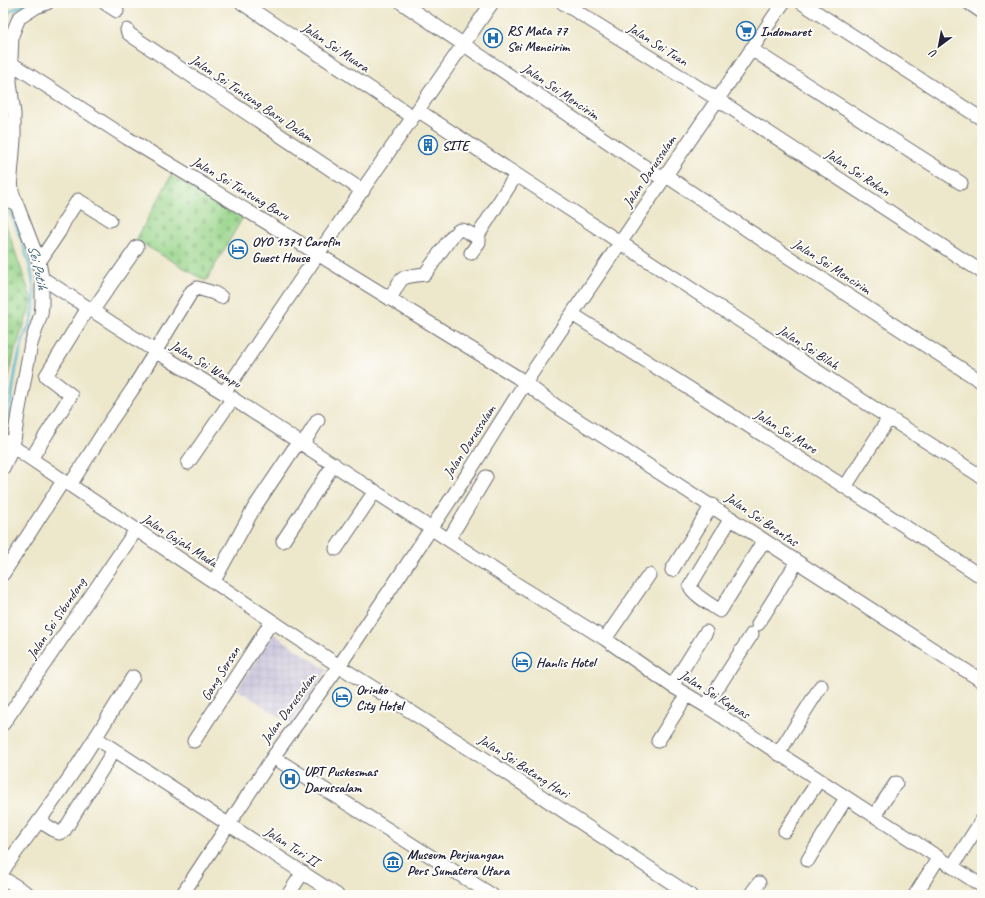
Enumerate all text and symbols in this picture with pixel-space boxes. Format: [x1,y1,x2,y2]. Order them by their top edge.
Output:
street label: Jalan Sei Muara [298,18,373,77]
street label: Jalan Sei Tuan [623,19,692,70]
supermarket icon: Indomaret [735,20,757,42]
place label: RS Mata 77 Sei Mencirim [507,22,571,55]
place label: Indomaret [760,23,813,40]
north arrow [919,26,959,66]
hospital icon: RS Mata 77 Sei Mencirim [482,27,504,49]
text: U [925,46,940,62]
street label: Jalan Sei Tuntung Baru Dalam [186,51,317,146]
street label: Jalan Sei Mencirim [518,59,603,124]
street label: Jalan Darussalam [619,131,680,211]
building icon: SITE [417,134,439,156]
place label: SITE [442,137,471,154]
street label: Jalan Sei Rokan [821,145,894,200]
street label: Jalan Sei Tuntung Baru [188,152,293,225]
place label: OYO 1371 Carofin Guest House [252,233,341,266]
street label: Jalan Sei Mencirim [789,234,875,298]
hotel icon: OYO 1371 Carofin Guest House [227,238,249,260]
water label: Sei Putih [23,243,52,292]
street label: Jalan Sei Bilah [774,321,843,374]
street label: Jalan Sei Wampu [167,336,245,393]
street label: Jalan Darussalam [439,401,500,482]
street label: Jalan Sei Mare [750,405,821,458]
street label: Jalan Sei Brantas [721,488,803,551]
street label: Jalan Gajah Mada [138,509,222,572]
street label: Jalan Sei Sibundong [23,574,90,663]
street label: Gang Sersan [197,642,244,704]
hotel icon: Hanlis Hotel [511,651,533,673]
place label: Hanlis Hotel [536,654,598,671]
street label: Jalan Sei Kapuas [676,666,754,723]
street label: Jalan Darussalam [257,669,320,748]
place label: Orinko City Hotel [356,681,407,714]
hotel icon: Orinko City Hotel [331,686,353,708]
street label: Jalan Sei Batang Hari [474,730,574,803]
place label: UPT Puskesmas Darussalam [304,763,379,796]
hospital icon: UPT Puskesmas Darussalam [279,768,301,790]
street label: Jalan Turi II [261,822,325,872]
place label: Museum Perjuangan Pers Sumatera Utara [407,846,511,879]
museum icon: Museum Perjuangan Pers Sumatera Utara [382,851,404,873]

